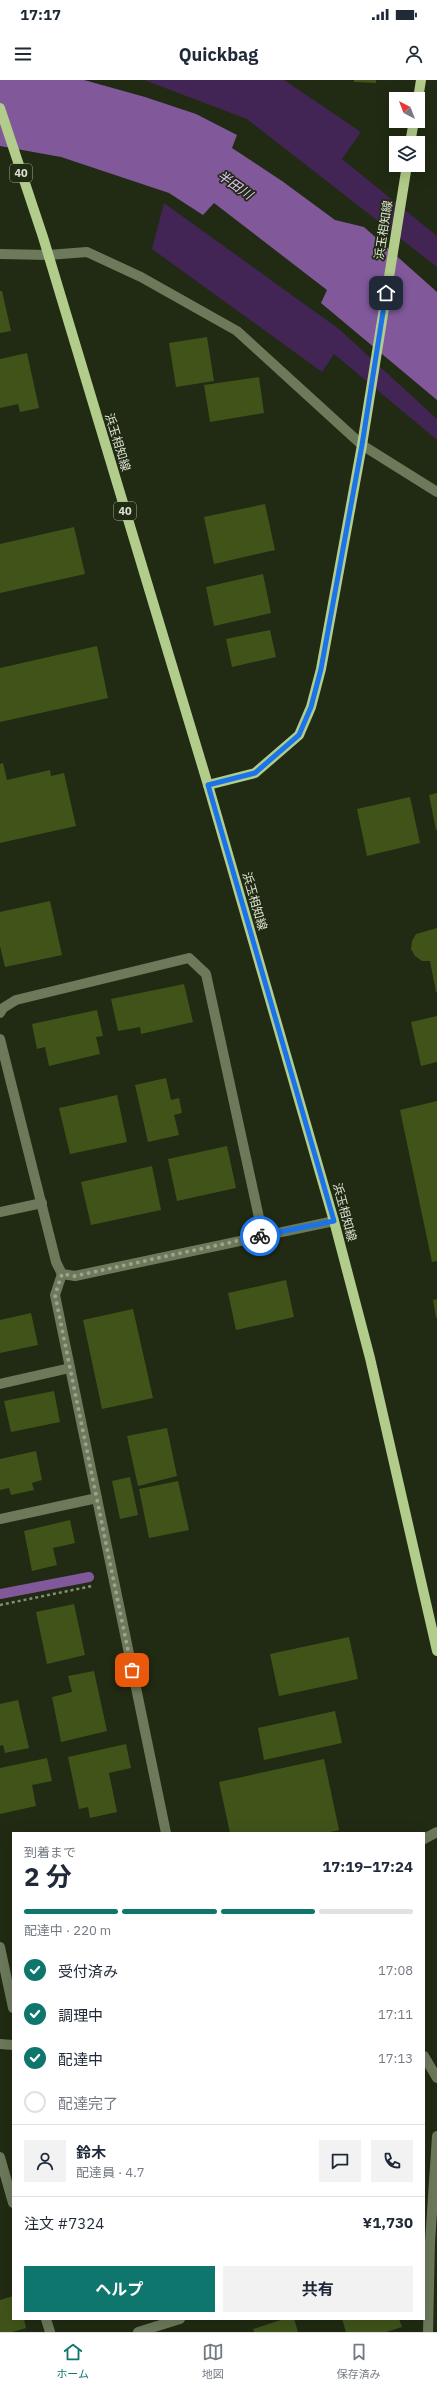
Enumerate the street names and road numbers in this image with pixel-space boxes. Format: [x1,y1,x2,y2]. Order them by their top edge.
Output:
road number: 40 [10,164,32,182]
street label: 浜玉相知線 [371,199,395,261]
street label: 浜玉相知線 [102,411,134,473]
road number: 40 [114,502,136,520]
street label: 浜玉相知線 [240,870,270,932]
street label: 浜玉相知線 [330,1181,360,1243]

